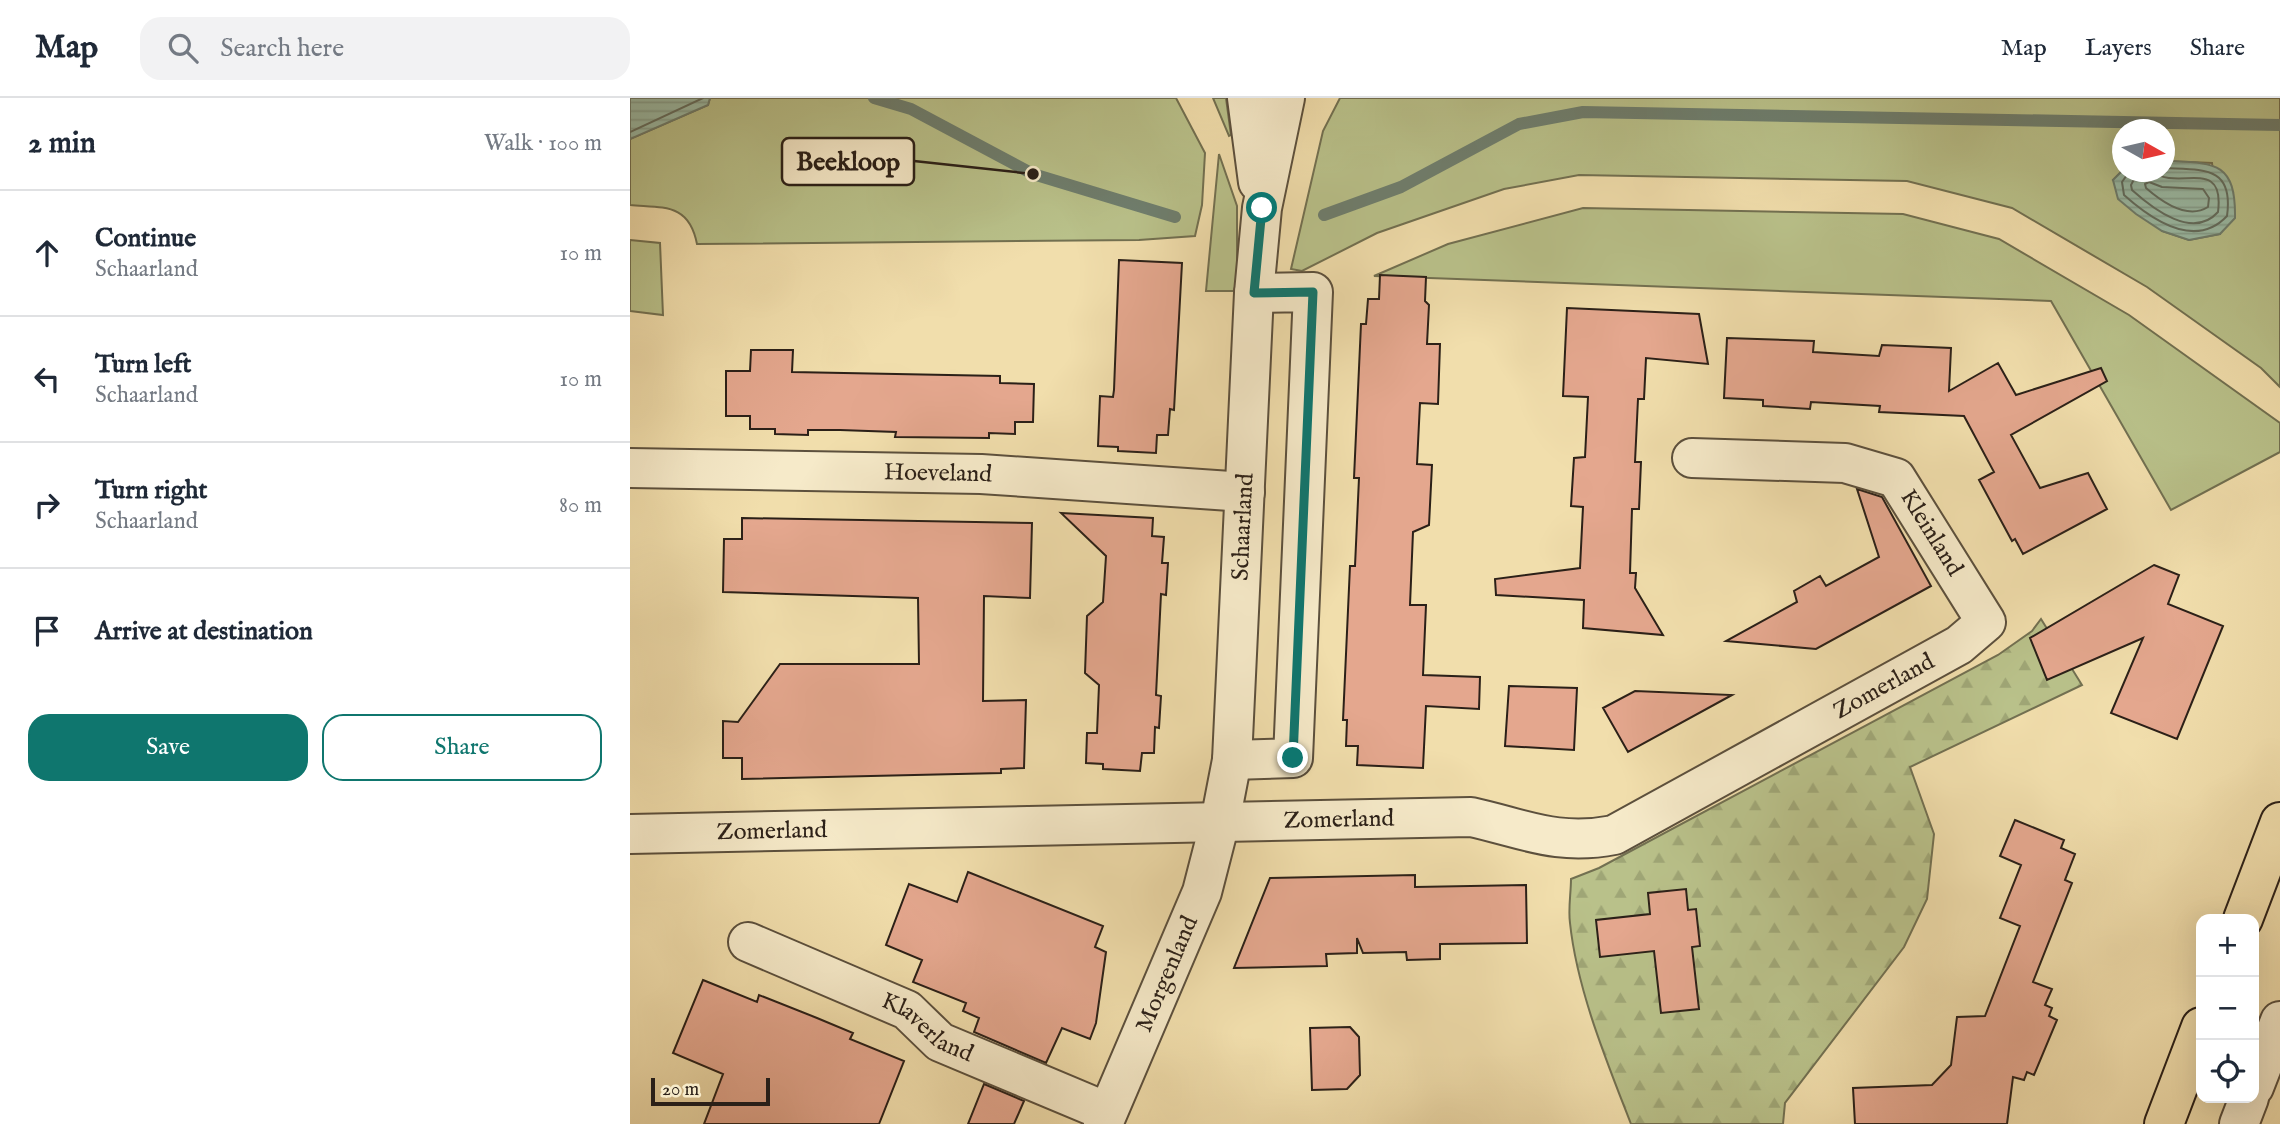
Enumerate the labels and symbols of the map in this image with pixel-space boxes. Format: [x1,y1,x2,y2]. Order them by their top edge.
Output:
north arrow [2112,119,2175,182]
callout: Beekloop [782,138,914,185]
text: Beekloop [796,146,900,179]
route start [1246,192,1277,223]
street label: Hoeveland [884,457,993,490]
street label: Schaarland [1225,472,1261,581]
street label: Kleinland [1892,484,1970,582]
street label: Zomerland [1828,646,1940,727]
route end [1277,742,1308,773]
street label: Zomerland [1283,803,1395,836]
street label: Zomerland [716,815,828,848]
street label: Morgenland [1129,911,1206,1037]
street label: Klaverland [877,985,978,1070]
scale bar [651,1075,770,1107]

